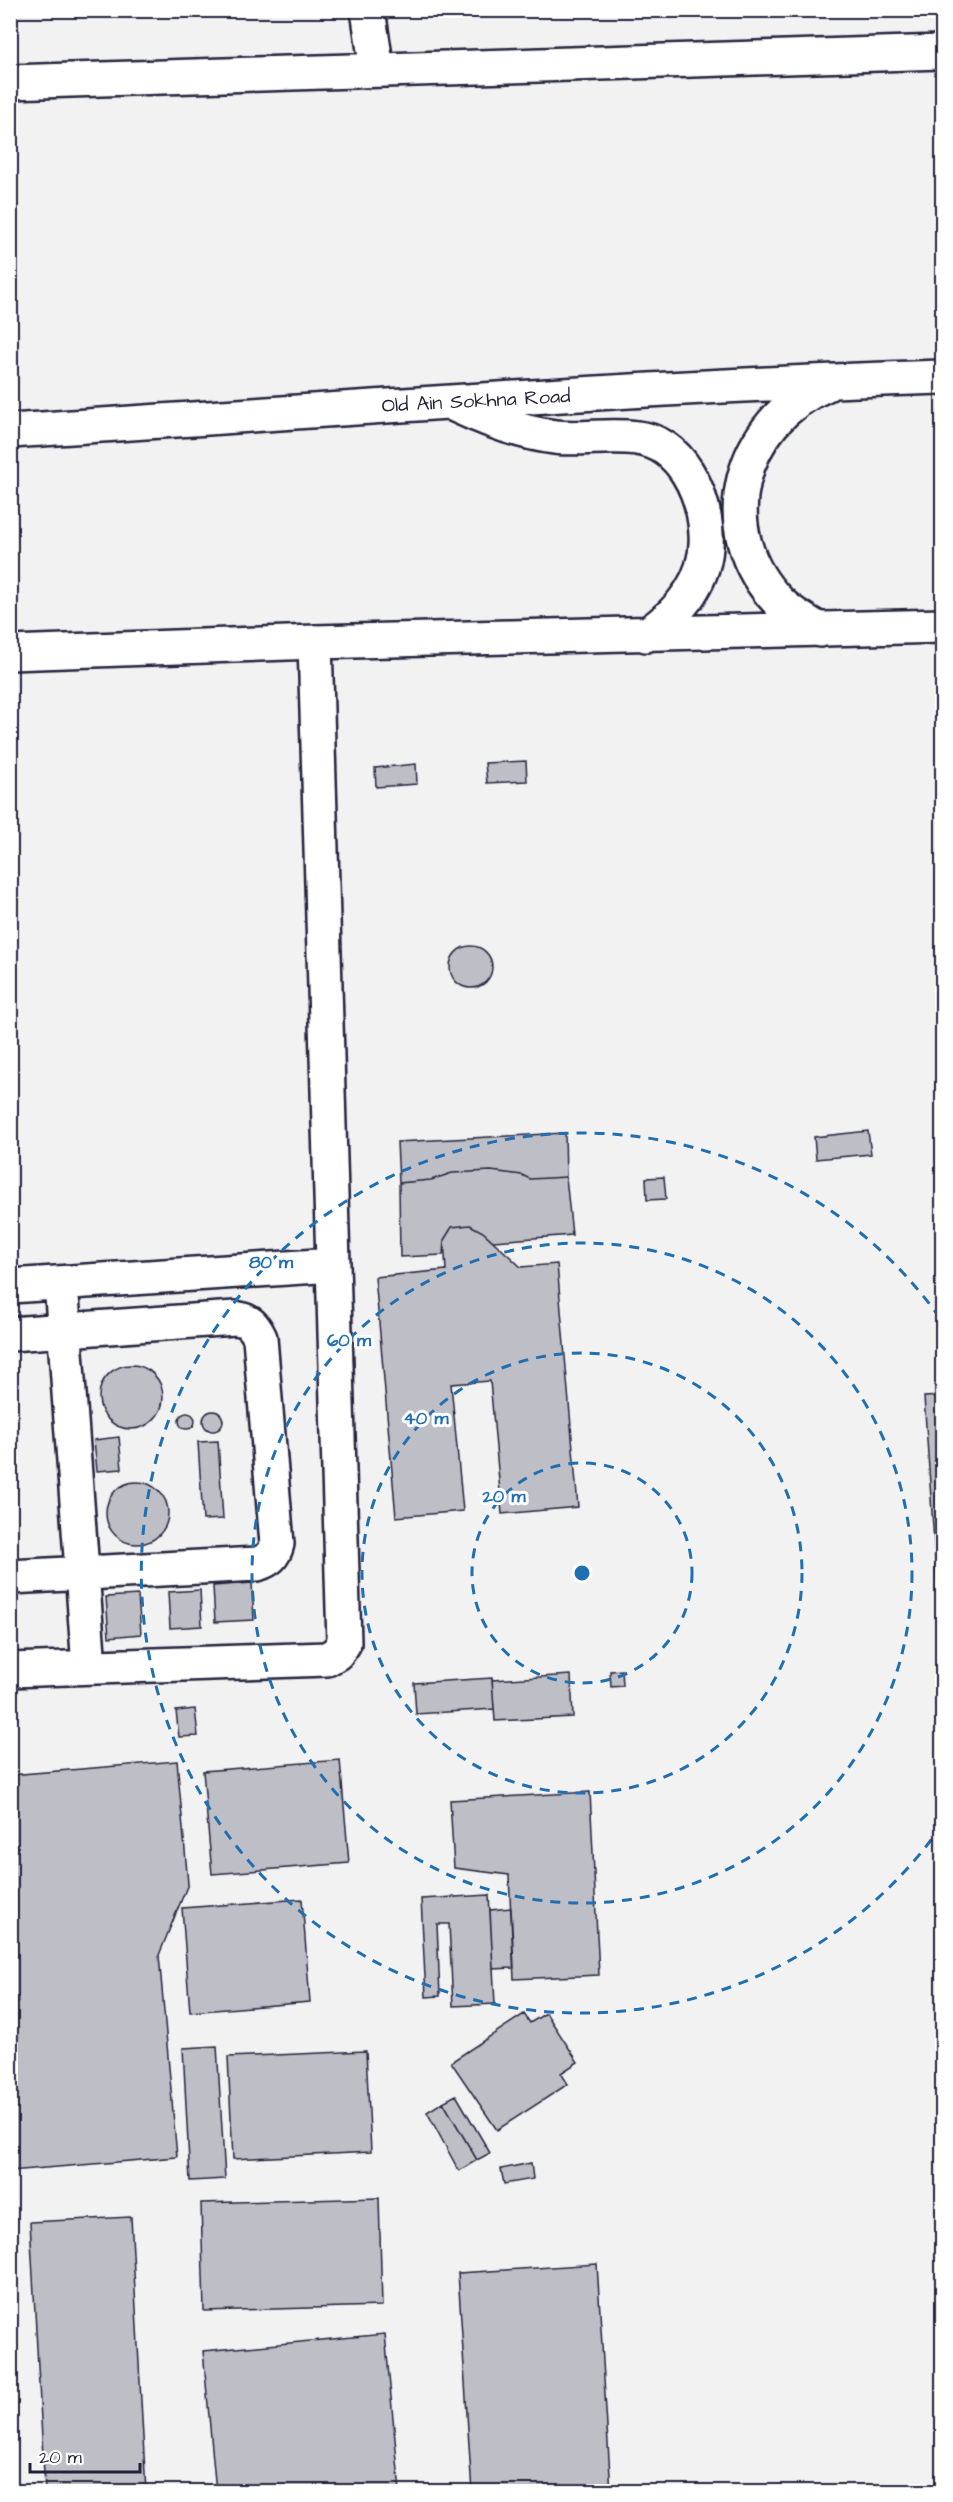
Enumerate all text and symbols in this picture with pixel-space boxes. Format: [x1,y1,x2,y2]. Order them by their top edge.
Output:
street label: Old Ain Sokhna Road [381,382,571,420]
text: 80 m [249,1250,294,1275]
text: 60 m [327,1328,372,1353]
text: 40 m [404,1406,449,1431]
text: 20 m [482,1484,526,1509]
centre of rings [572,1563,592,1583]
scale bar [30,2436,140,2474]
text: 20 m [39,2445,82,2470]

